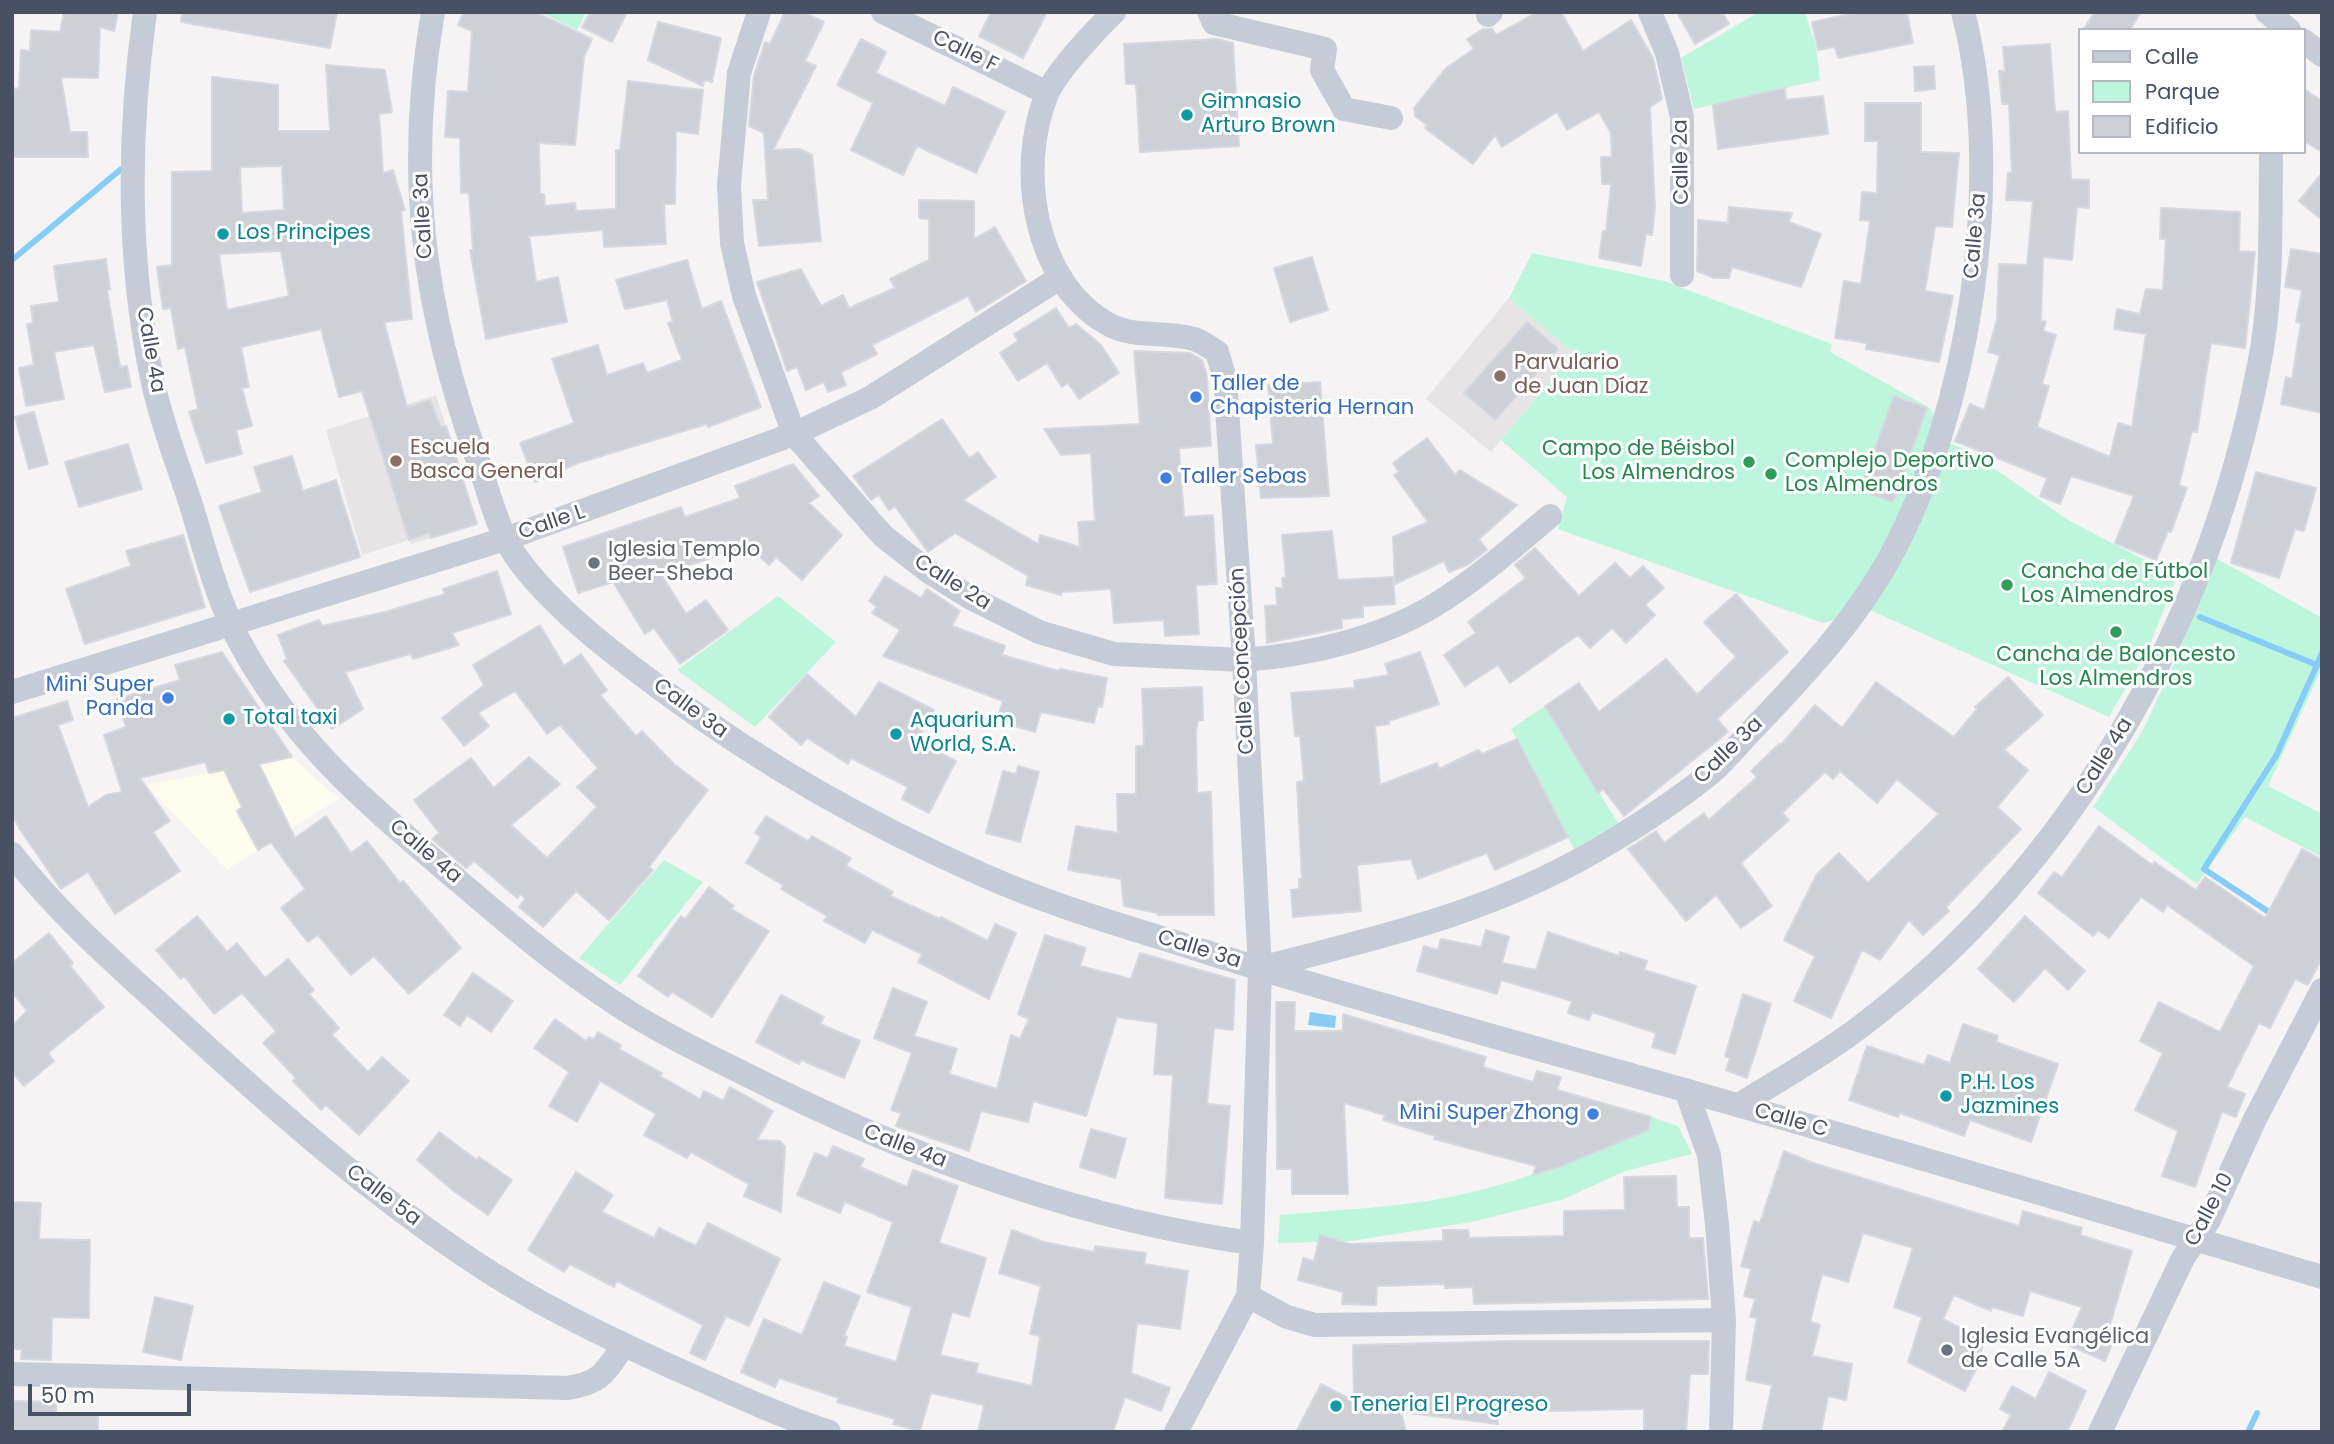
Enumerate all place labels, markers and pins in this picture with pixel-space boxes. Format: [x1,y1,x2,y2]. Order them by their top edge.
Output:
place label: Gimnasio Arturo Brown [1201,90,1336,140]
marker: Gimnasio Arturo Brown [1179,107,1195,123]
place label: Los Principes [237,221,371,247]
marker: Los Principes [215,226,231,242]
place label: Parvulario de Juan Díaz [1514,351,1648,401]
marker: Parvulario de Juan Díaz [1492,368,1508,384]
place label: Taller de Chapisteria Hernan [1210,372,1414,422]
marker: Taller de Chapisteria Hernan [1188,389,1204,405]
place label: Escuela Basca General [410,436,564,486]
place label: Campo de Béisbol Los Almendros [1542,437,1735,487]
place label: Complejo Deportivo Los Almendros [1785,449,1994,499]
marker: Escuela Basca General [388,453,404,469]
marker: Campo de Béisbol Los Almendros [1741,454,1757,470]
place label: Taller Sebas [1180,465,1307,491]
marker: Complejo Deportivo Los Almendros [1763,466,1779,482]
marker: Taller Sebas [1158,470,1174,486]
place label: Iglesia Templo Beer-Sheba [608,538,760,588]
marker: Iglesia Templo Beer-Sheba [586,555,602,571]
place label: Cancha de Fútbol Los Almendros [2021,560,2208,610]
marker: Cancha de Fútbol Los Almendros [1999,577,2015,593]
marker: Cancha de Baloncesto Los Almendros [2108,624,2124,640]
place label: Cancha de Baloncesto Los Almendros [1996,643,2236,693]
place label: Mini Super Panda [46,673,154,723]
marker: Mini Super Panda [160,690,176,706]
place label: Total taxi [243,706,337,732]
place label: Aquarium World, S.A. [910,709,1016,759]
marker: Total taxi [221,711,237,727]
marker: Aquarium World, S.A. [888,726,904,742]
place label: P.H. Los Jazmines [1960,1071,2059,1121]
marker: P.H. Los Jazmines [1938,1088,1954,1104]
place label: Mini Super Zhong [1399,1101,1579,1127]
marker: Mini Super Zhong [1585,1106,1601,1122]
place label: Iglesia Evangélica de Calle 5A [1961,1325,2149,1375]
marker: Iglesia Evangélica de Calle 5A [1939,1342,1955,1358]
place label: Teneria El Progreso [1350,1393,1548,1419]
marker: Teneria El Progreso [1328,1398,1344,1414]

